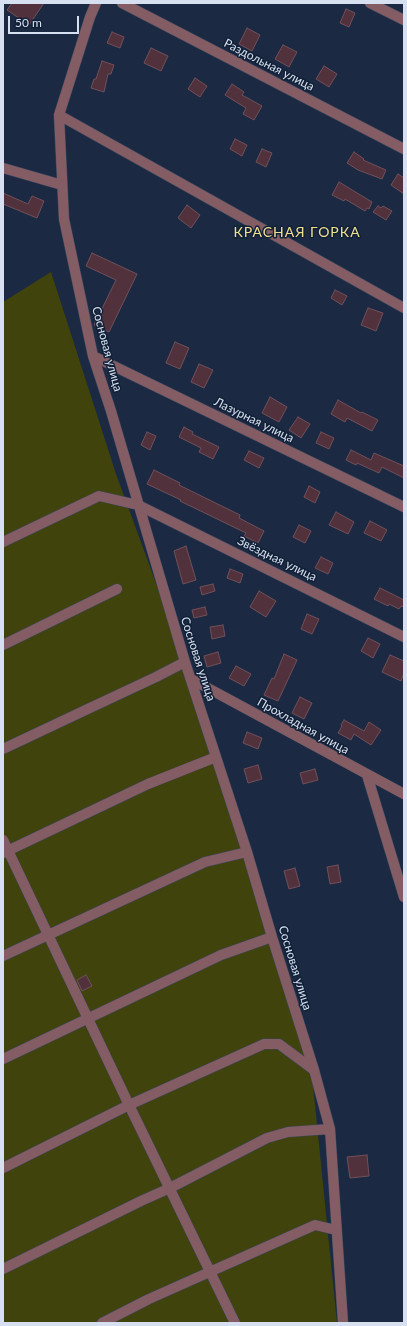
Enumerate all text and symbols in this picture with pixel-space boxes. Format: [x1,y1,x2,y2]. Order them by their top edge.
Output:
scale bar [10,8,81,34]
text: 50 m [15,15,42,30]
street label: Раздольная улица [221,36,317,94]
district label: КРАСНАЯ ГОРКА [233,224,361,240]
street label: Сосновая улица [89,305,125,393]
street label: Лазурная улица [212,394,296,446]
street label: Звёздная улица [235,534,319,584]
street label: Сосновая улица [178,615,218,703]
street label: Прохладная улица [255,695,351,757]
street label: Сосновая улица [275,924,315,1012]

